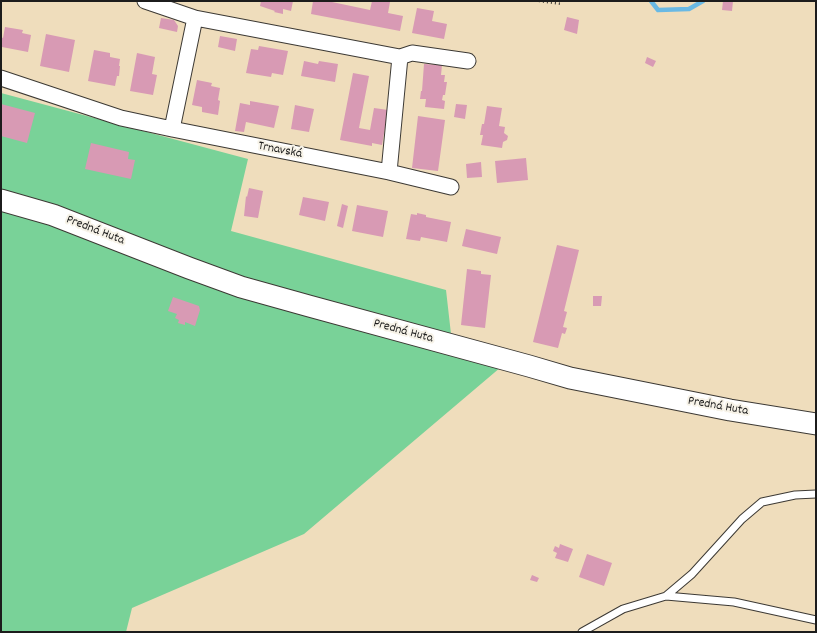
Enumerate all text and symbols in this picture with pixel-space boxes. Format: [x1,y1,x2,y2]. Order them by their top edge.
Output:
street label: Trnavská [257,139,303,163]
street label: Predná Huta [64,213,126,249]
street label: Predná Huta [371,317,435,347]
street label: Predná Huta [687,394,749,420]

